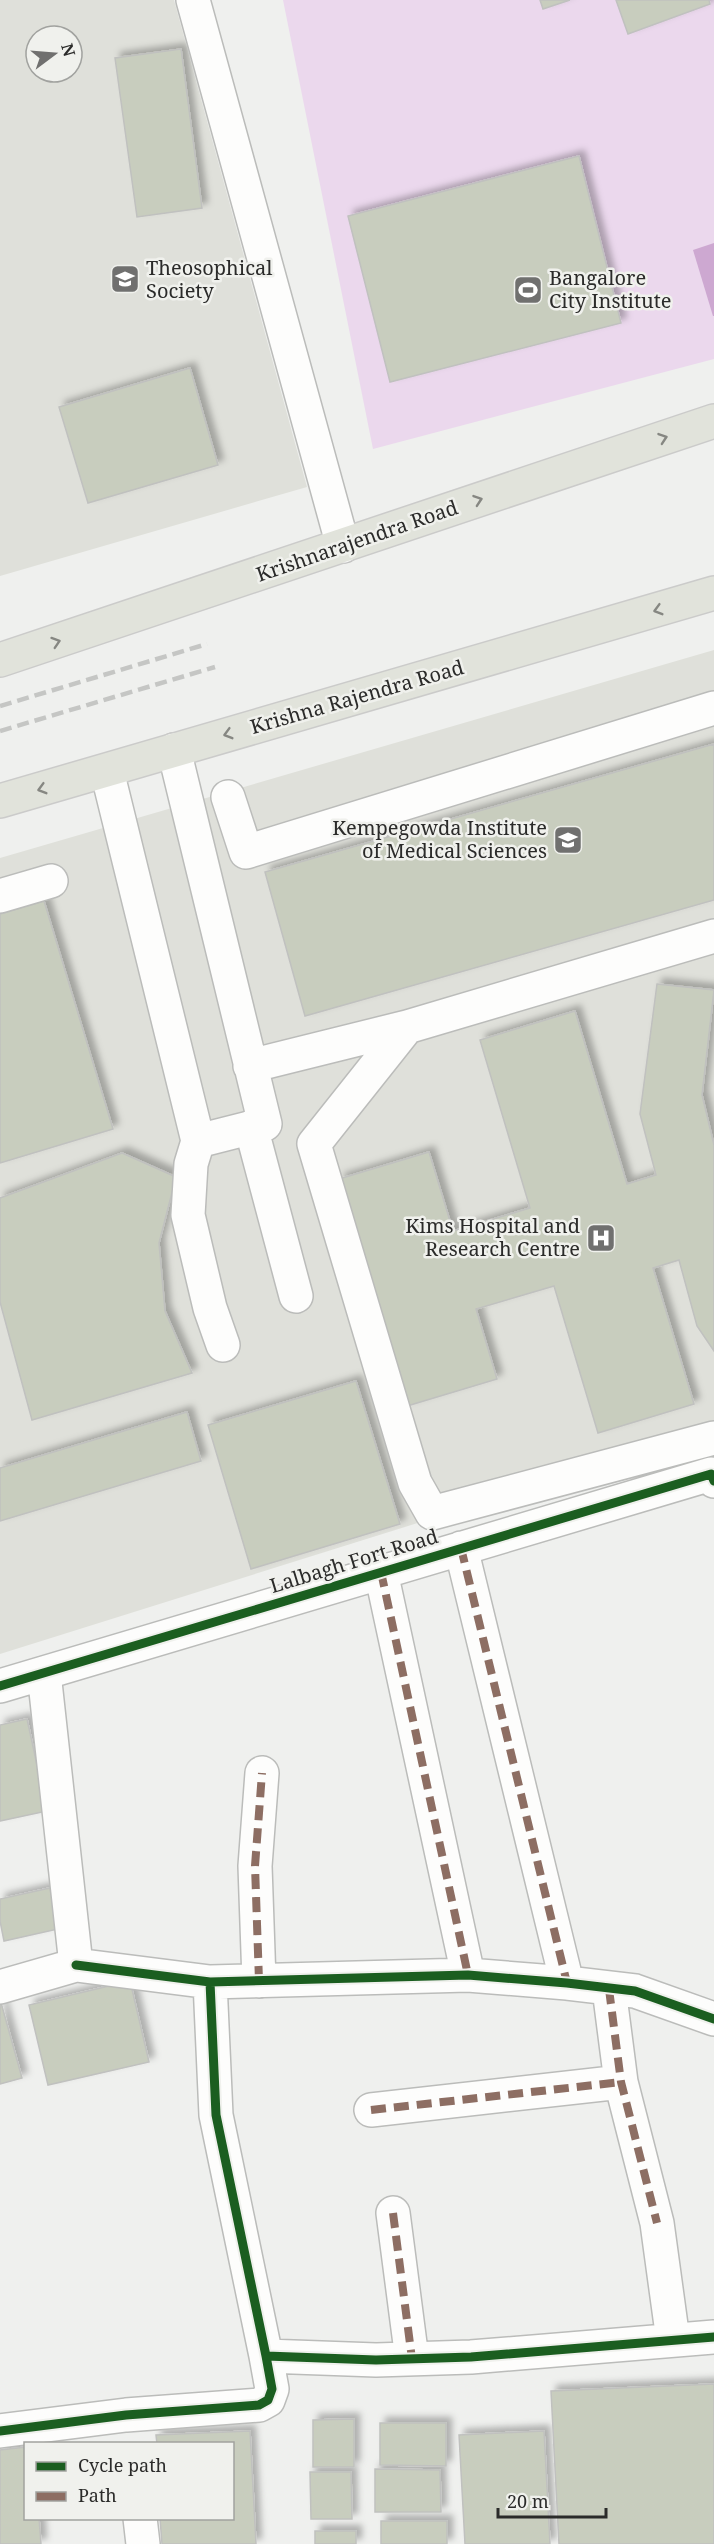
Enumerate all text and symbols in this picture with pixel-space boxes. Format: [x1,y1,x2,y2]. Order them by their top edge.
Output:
north arrow [24,24,84,84]
text: N [56,41,81,59]
place label: Theosophical Society [146,254,272,304]
school or university icon: Theosophical Society [109,263,141,295]
place label: Bangalore City Institute [549,264,671,314]
sports icon: Bangalore City Institute [512,274,544,306]
one-way arrow [657,433,668,446]
street label: Krishnarajendra Road [252,493,461,588]
one-way arrow [472,495,483,508]
one-way arrow [653,603,664,615]
one-way arrow [50,636,60,649]
street label: Krishna Rajendra Road [247,653,467,740]
one-way arrow [224,727,234,739]
one-way arrow [37,782,47,795]
place label: Kempegowda Institute of Medical Sciences [332,814,547,864]
school or university icon: Kempegowda Institute of Medical Sciences [552,824,584,856]
place label: Kims Hospital and Research Centre [405,1212,580,1262]
hospital icon: Kims Hospital and Research Centre [585,1222,617,1254]
street label: Lalbagh Fort Road [266,1522,441,1599]
legend [24,2442,234,2520]
text: Cycle path [78,2453,167,2477]
scale bar [498,2481,606,2519]
text: Path [78,2483,117,2507]
text: 20 m [507,2489,549,2513]

